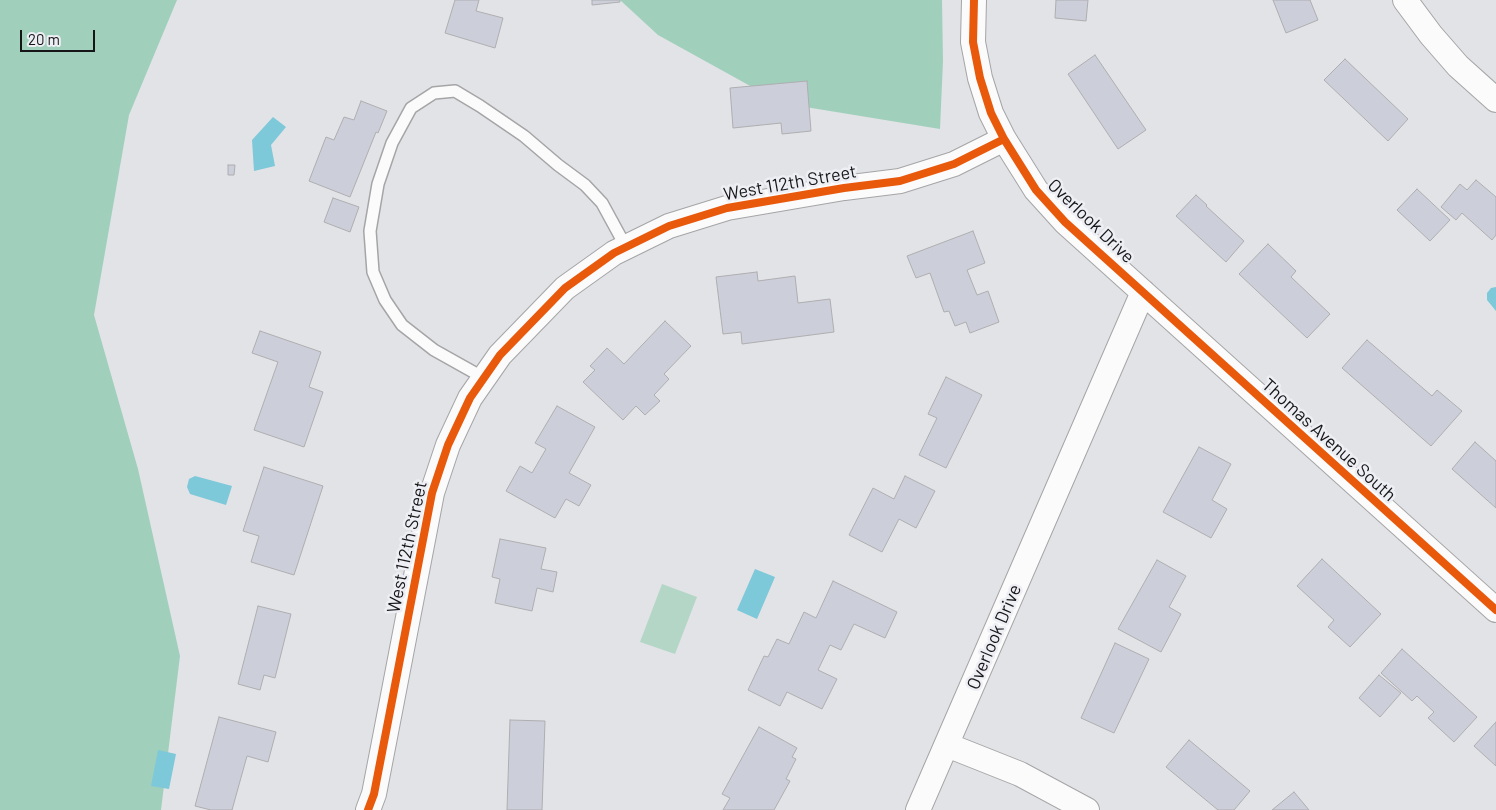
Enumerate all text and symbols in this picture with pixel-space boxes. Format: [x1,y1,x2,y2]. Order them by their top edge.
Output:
scale bar [22,20,98,52]
text: 20 m [28,30,60,48]
street label: West 112th Street [722,161,858,205]
street label: Overlook Drive [1043,174,1139,268]
street label: Thomas Avenue South [1257,374,1401,506]
street label: West 112th Street [382,479,432,615]
street label: Overlook Drive [962,581,1026,693]

